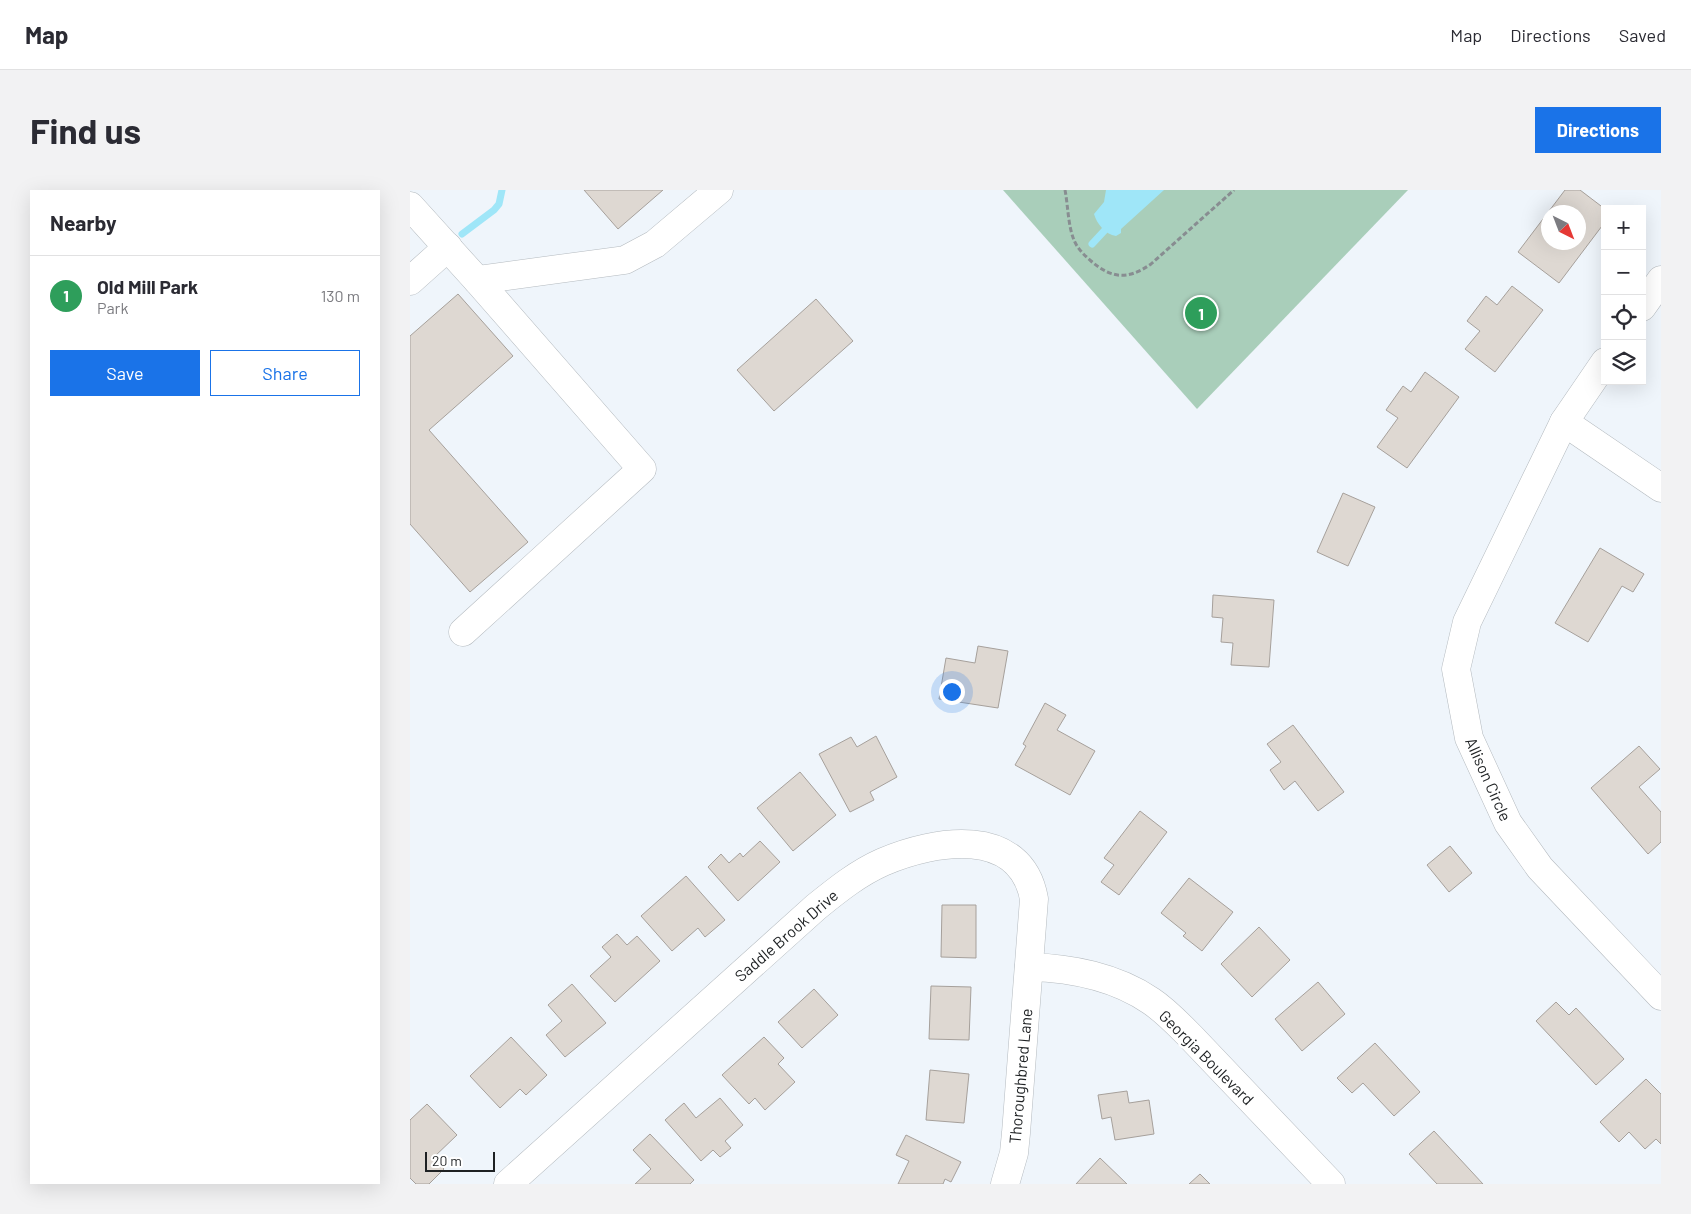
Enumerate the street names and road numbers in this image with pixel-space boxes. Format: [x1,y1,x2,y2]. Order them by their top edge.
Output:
street label: Allison Circle [1462,734,1516,824]
street label: Saddle Brook Drive [731,885,841,985]
street label: Georgia Boulevard [1156,1006,1258,1108]
street label: Thoroughbred Lane [1005,1008,1035,1144]

